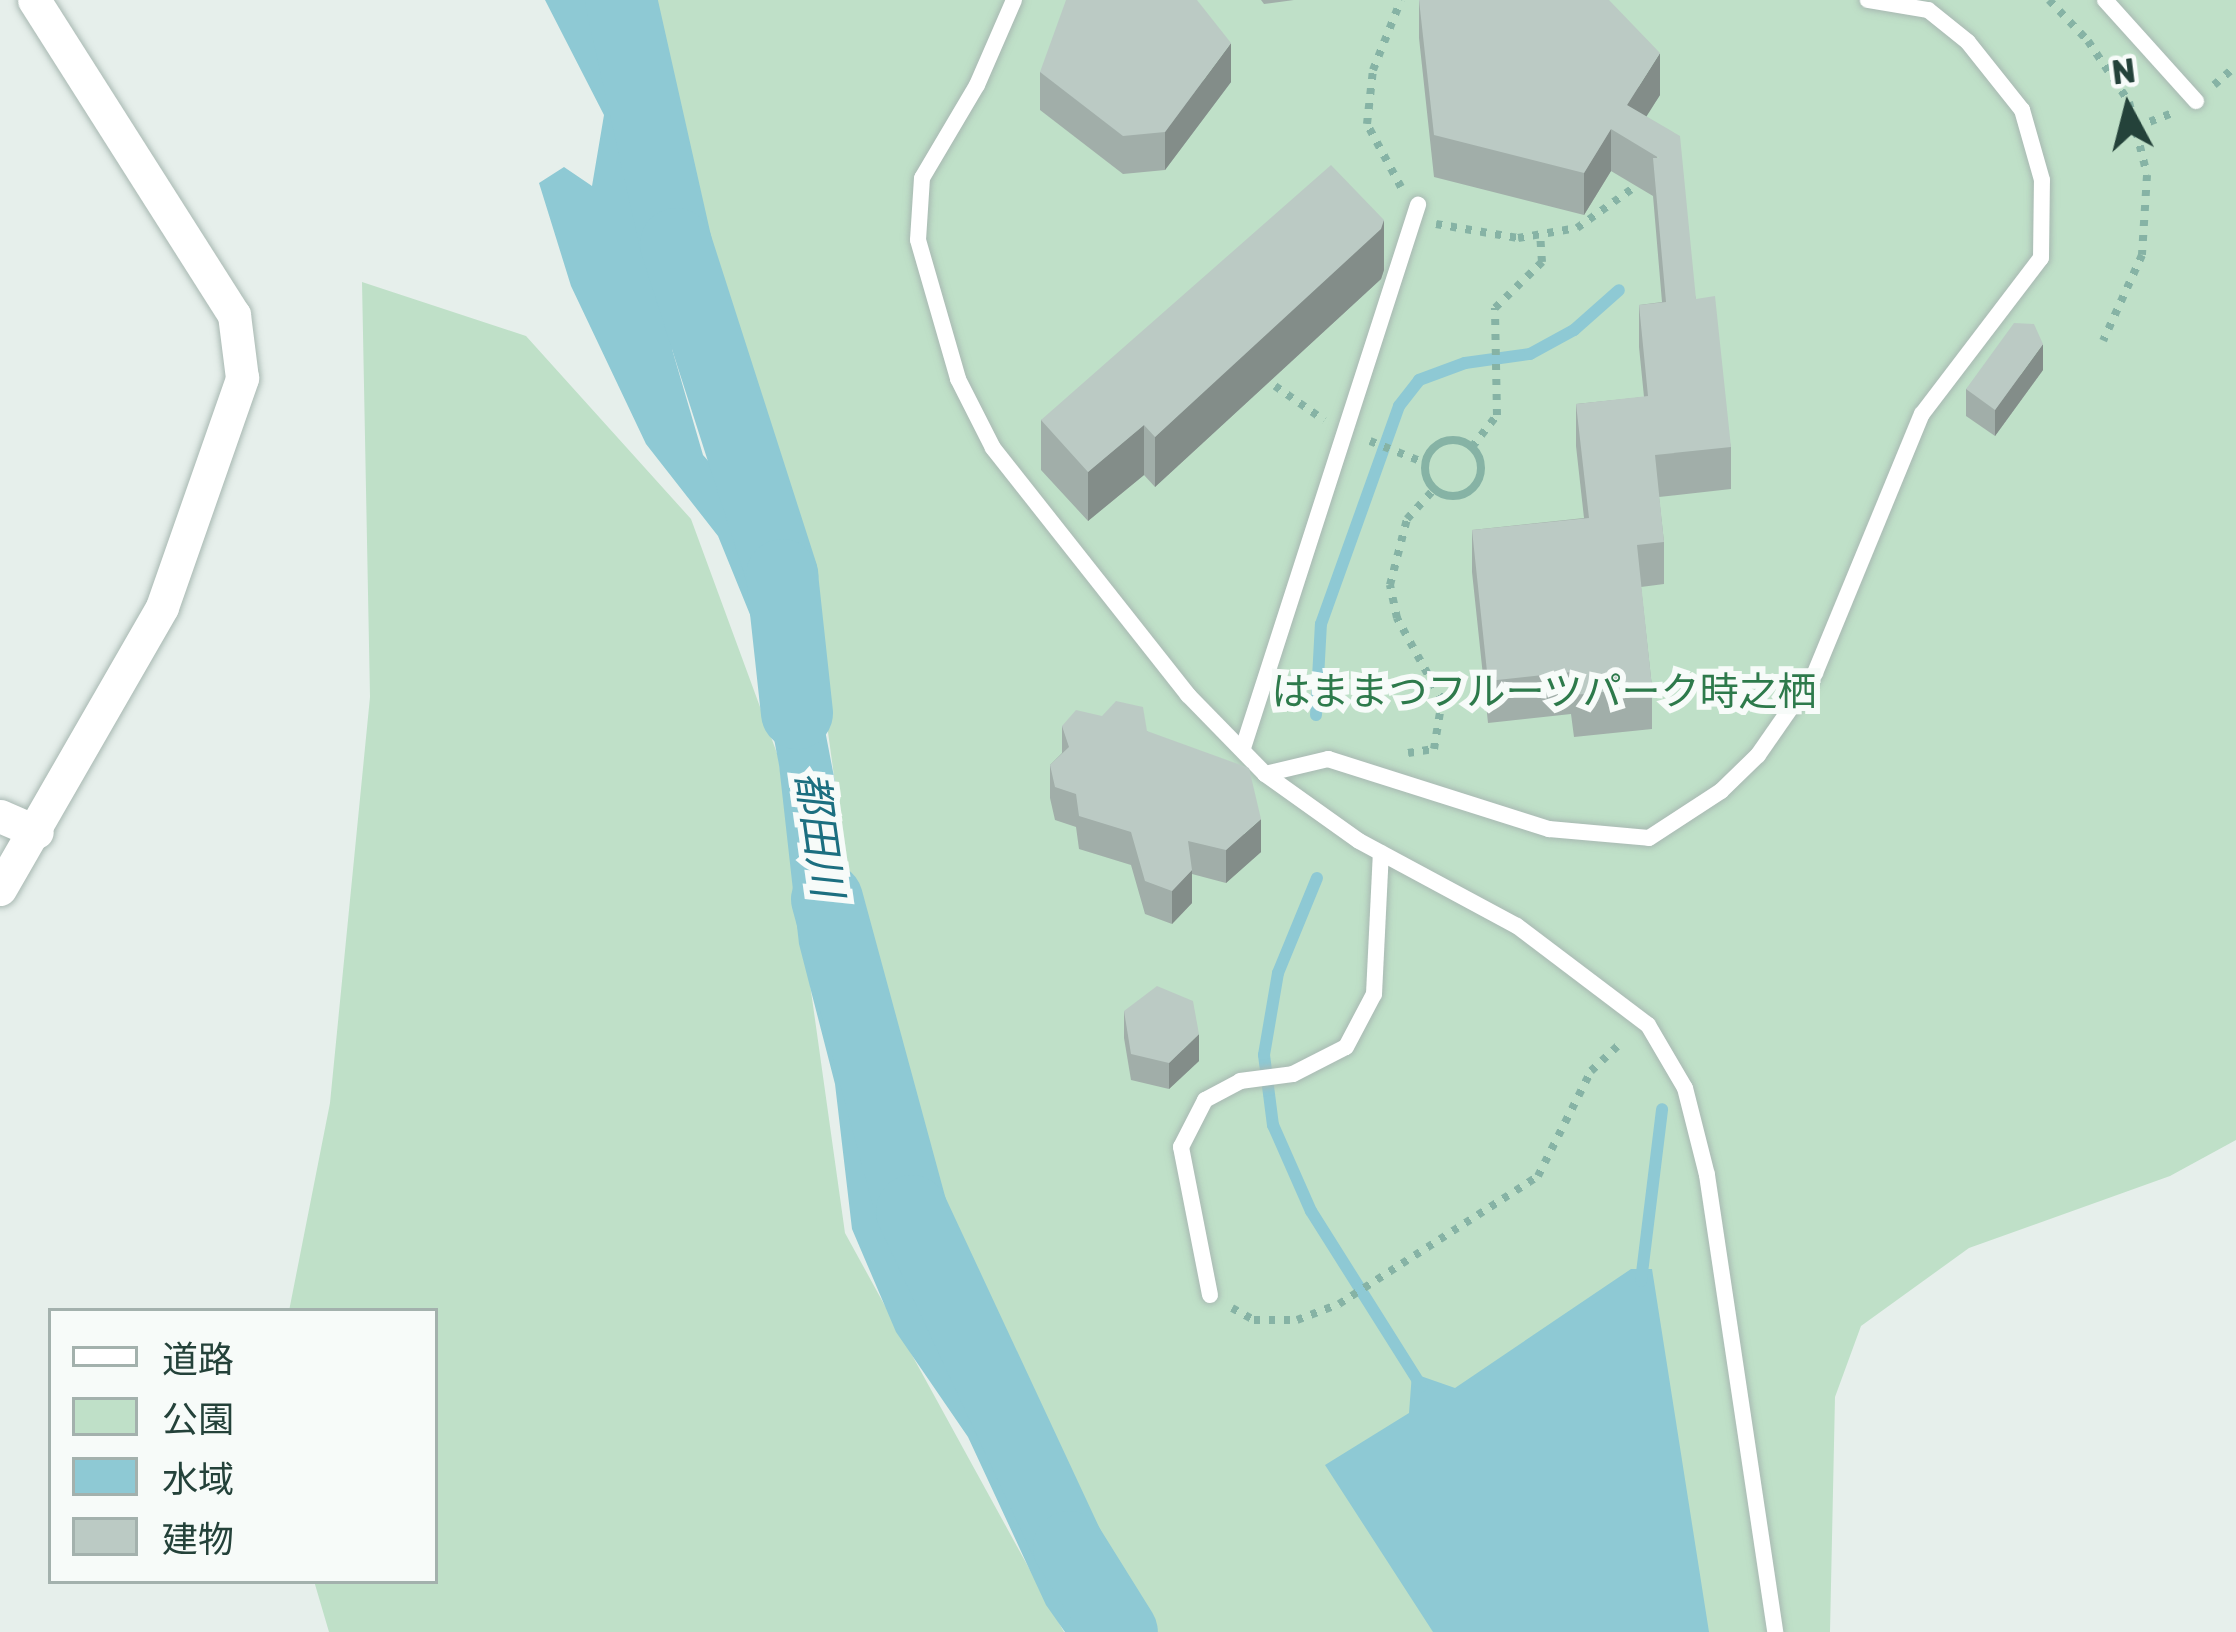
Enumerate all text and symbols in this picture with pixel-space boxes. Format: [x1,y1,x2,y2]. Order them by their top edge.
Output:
north arrow [2068,48,2188,168]
text: N [2109,51,2138,93]
park label: はままつフルーツパーク時之栖 [1271,669,1817,715]
water label: 都田川 [785,768,853,900]
legend [48,1308,438,1584]
text: 道路 [162,1338,234,1381]
text: 公園 [162,1398,234,1441]
text: 水域 [162,1458,234,1501]
text: 建物 [162,1518,234,1561]

